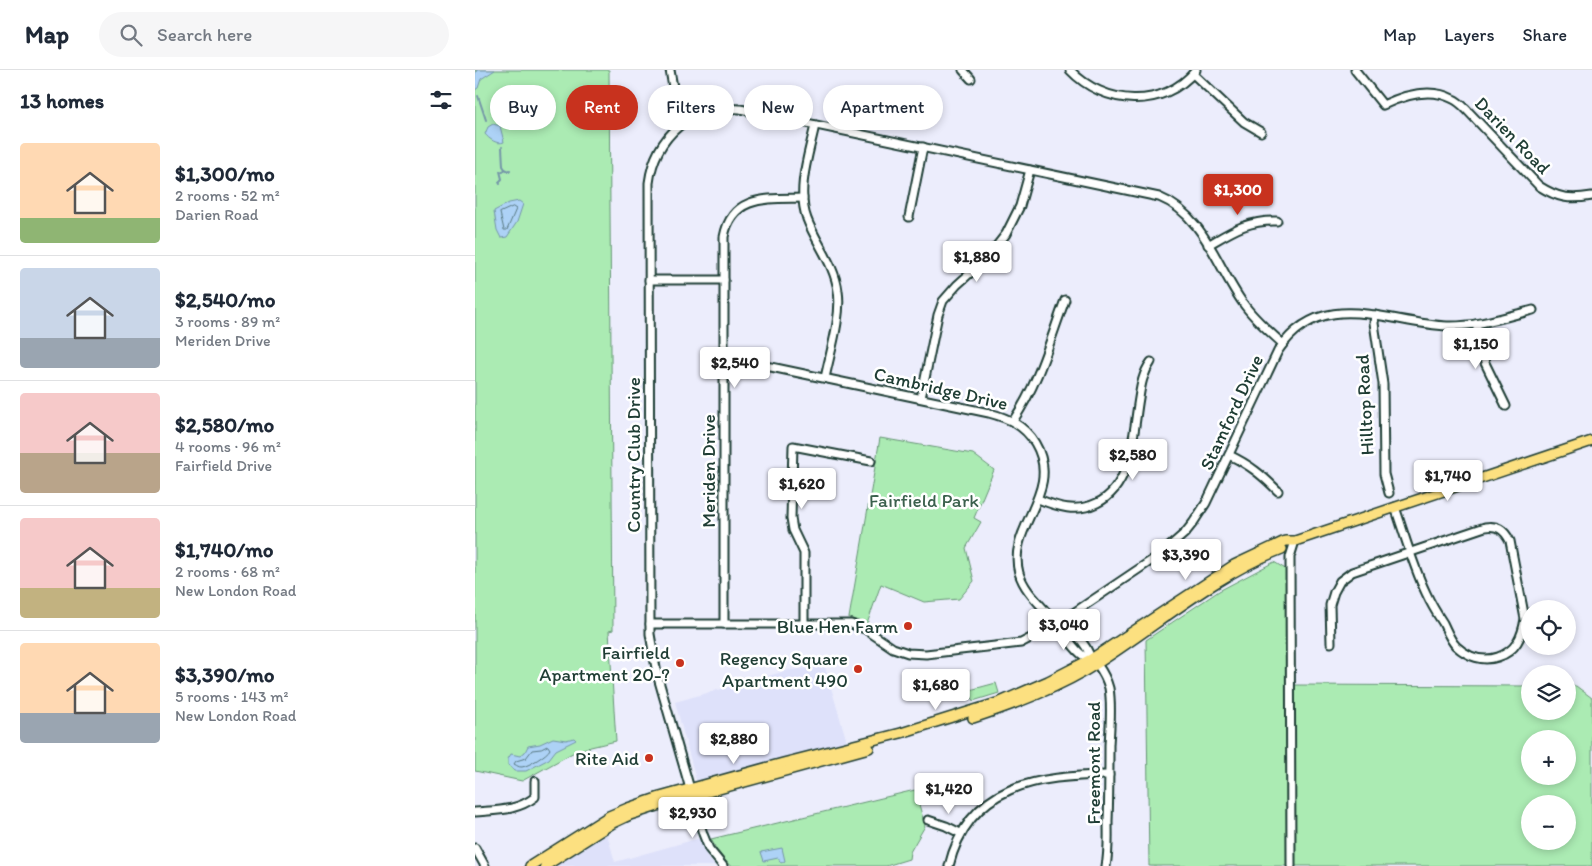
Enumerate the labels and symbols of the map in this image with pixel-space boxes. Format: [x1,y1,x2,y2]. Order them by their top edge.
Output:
street label: Darien Road [1470,92,1556,179]
pin: $1,300 [1197,174,1279,216]
pin: $1,880 [936,240,1018,283]
pin: $1,150 [1435,328,1517,370]
pin: $2,540 [694,346,776,389]
street label: Stamford Drive [1195,351,1268,474]
street label: Hilltop Road [1350,354,1379,456]
street label: Cambridge Drive [872,362,1010,415]
street label: Country Club Drive [622,377,645,533]
street label: Meriden Drive [697,414,720,528]
pin: $2,580 [1092,438,1174,481]
pin: $1,740 [1407,460,1489,502]
pin: $1,620 [761,468,843,510]
park label: Fairfield Park [869,489,979,512]
pin: $3,390 [1145,538,1227,581]
pin: $3,040 [1023,608,1105,651]
place label: Blue Hen Farm [777,615,898,638]
marker: Blue Hen Farm [902,620,914,632]
place label: Fairfield Apartment 20-? [539,641,671,686]
place label: Regency Square Apartment 490 [720,647,848,692]
marker: Fairfield Apartment 20-? [674,657,686,669]
marker: Regency Square Apartment 490 [852,663,864,675]
pin: $1,680 [895,668,977,711]
street label: Freemont Road [1082,702,1105,824]
pin: $2,880 [693,722,775,765]
place label: Rite Aid [575,747,639,770]
marker: Rite Aid [643,752,655,764]
pin: $1,420 [908,772,990,815]
pin: $2,930 [652,796,734,839]

